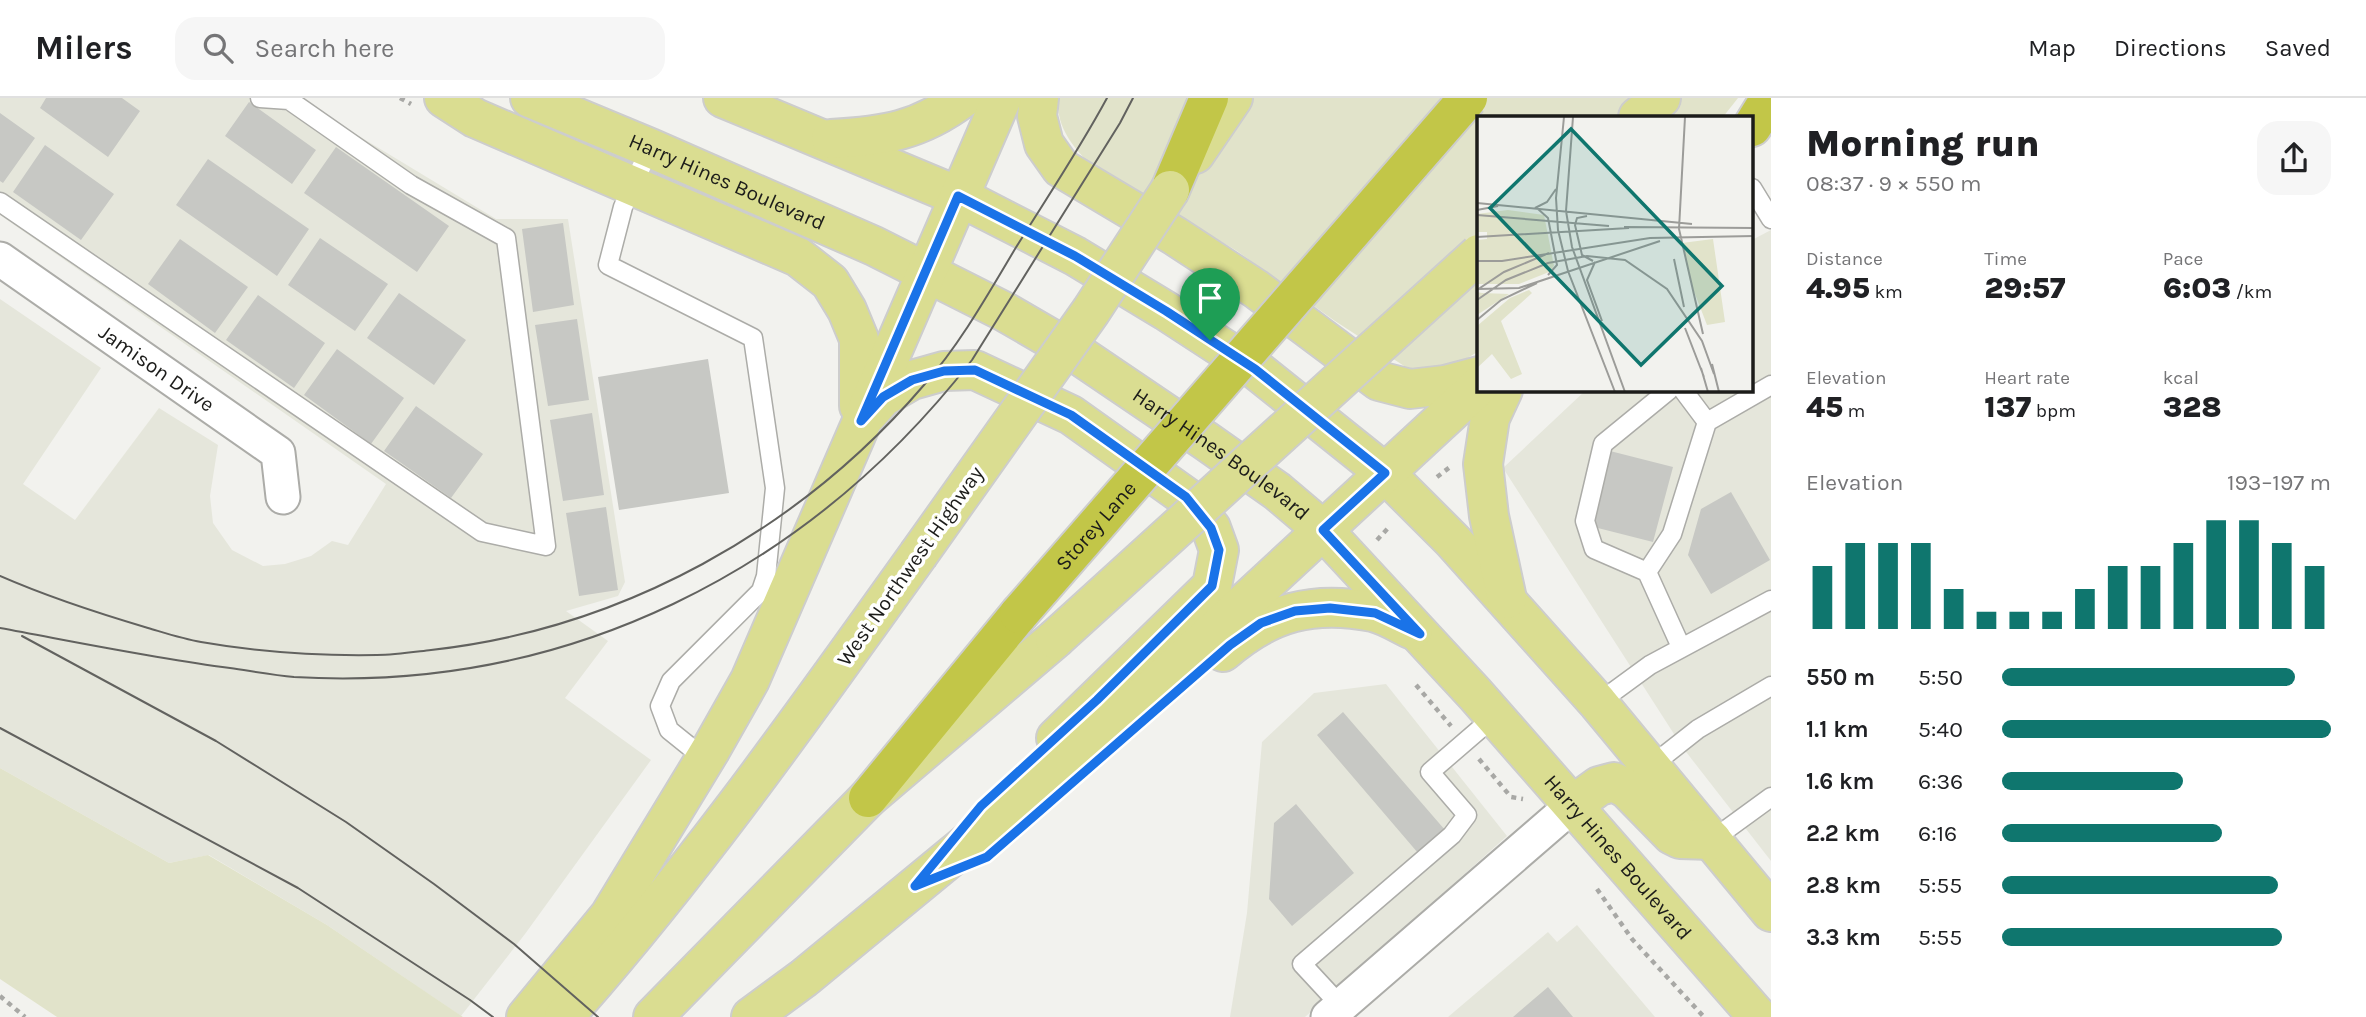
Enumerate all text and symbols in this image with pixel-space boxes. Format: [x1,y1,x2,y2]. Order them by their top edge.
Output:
search box [175,17,665,80]
text: Milers [35,29,133,67]
icon: search [199,29,237,67]
text: Search here [255,33,394,64]
text: Map [2028,34,2076,62]
text: Directions [2114,34,2227,62]
text: Saved [2265,34,2331,62]
inset map [1477,116,1754,392]
text: Morning run [1806,121,2040,166]
button: share [2257,121,2331,195]
street label: Harry Hines Boulevard [625,129,829,235]
text: 08:37 · 9 × 550 m [1806,170,1981,197]
text: Distance [1806,248,1883,270]
text: Time [1984,248,2027,270]
text: Pace [2163,248,2203,270]
pin [1180,268,1240,340]
text: 4.95 [1806,270,1870,306]
text: 29:57 [1984,270,2066,306]
text: 6:03 [2163,270,2231,306]
icon: arrive [1191,279,1229,317]
text: km [1870,281,1903,303]
text: /km [2231,281,2272,303]
street label: Jamison Drive [94,320,219,417]
text: Elevation [1806,367,1886,389]
text: Heart rate [1984,367,2070,389]
text: kcal [2163,367,2199,389]
street label: Harry Hines Boulevard [1128,383,1314,525]
text: 45 [1806,389,1843,425]
text: 137 [1984,389,2031,425]
text: 328 [2163,389,2222,425]
text: m [1843,400,1865,422]
text: bpm [2031,400,2076,422]
street label: West Northwest Highway [832,461,988,670]
text: Elevation [1806,469,1903,496]
text: 193–197 m [2227,469,2331,496]
street label: Storey Lane [1051,476,1141,575]
text: 550 m [1806,664,1875,691]
text: 5:50 [1918,664,1963,691]
text: 1.1 km [1806,716,1869,743]
text: 5:40 [1918,716,1963,743]
text: 1.6 km [1806,768,1874,795]
text: 6:36 [1918,768,1963,795]
street label: Harry Hines Boulevard [1539,770,1697,945]
text: 2.2 km [1806,820,1880,847]
text: 6:16 [1918,820,1957,847]
text: 2.8 km [1806,872,1881,899]
text: 5:55 [1918,872,1962,899]
text: 3.3 km [1806,924,1881,951]
text: 5:55 [1918,924,1962,951]

